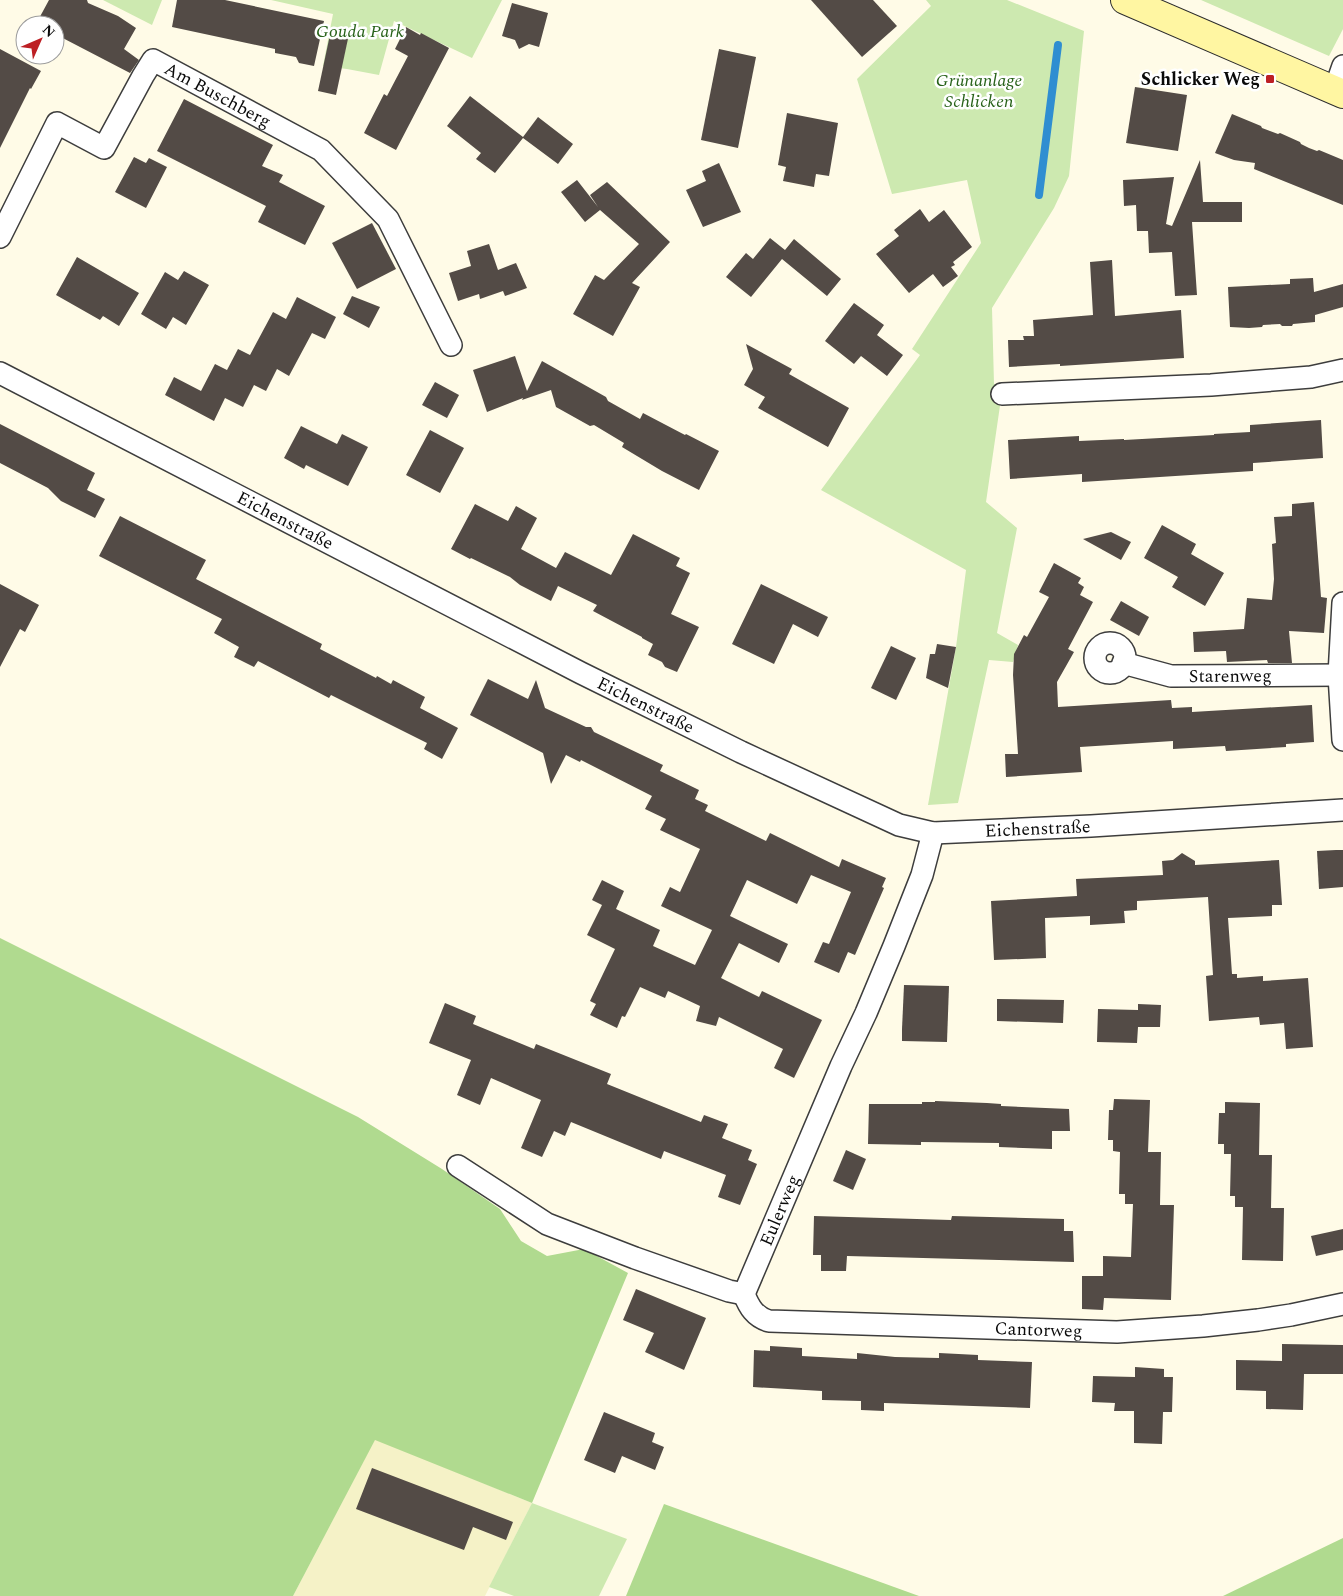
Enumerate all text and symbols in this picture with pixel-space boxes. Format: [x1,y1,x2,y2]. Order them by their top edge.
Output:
north arrow [15,15,65,65]
park label: Gouda Park [316,18,405,45]
text: N [37,20,60,43]
street label: Am Buschberg [159,55,276,135]
place label: Schlicker Weg [1141,66,1260,93]
park label: Grünanlage Schlicken [936,67,1022,115]
marker: Schlicker Weg [1264,73,1276,85]
street label: Eichenstraße [232,484,338,556]
street label: Starenweg [1189,662,1272,689]
street label: Eichenstraße [592,669,699,740]
street label: Eichenstraße [984,813,1091,844]
street label: Eulerweg [752,1170,807,1250]
street label: Cantorweg [994,1315,1083,1344]

